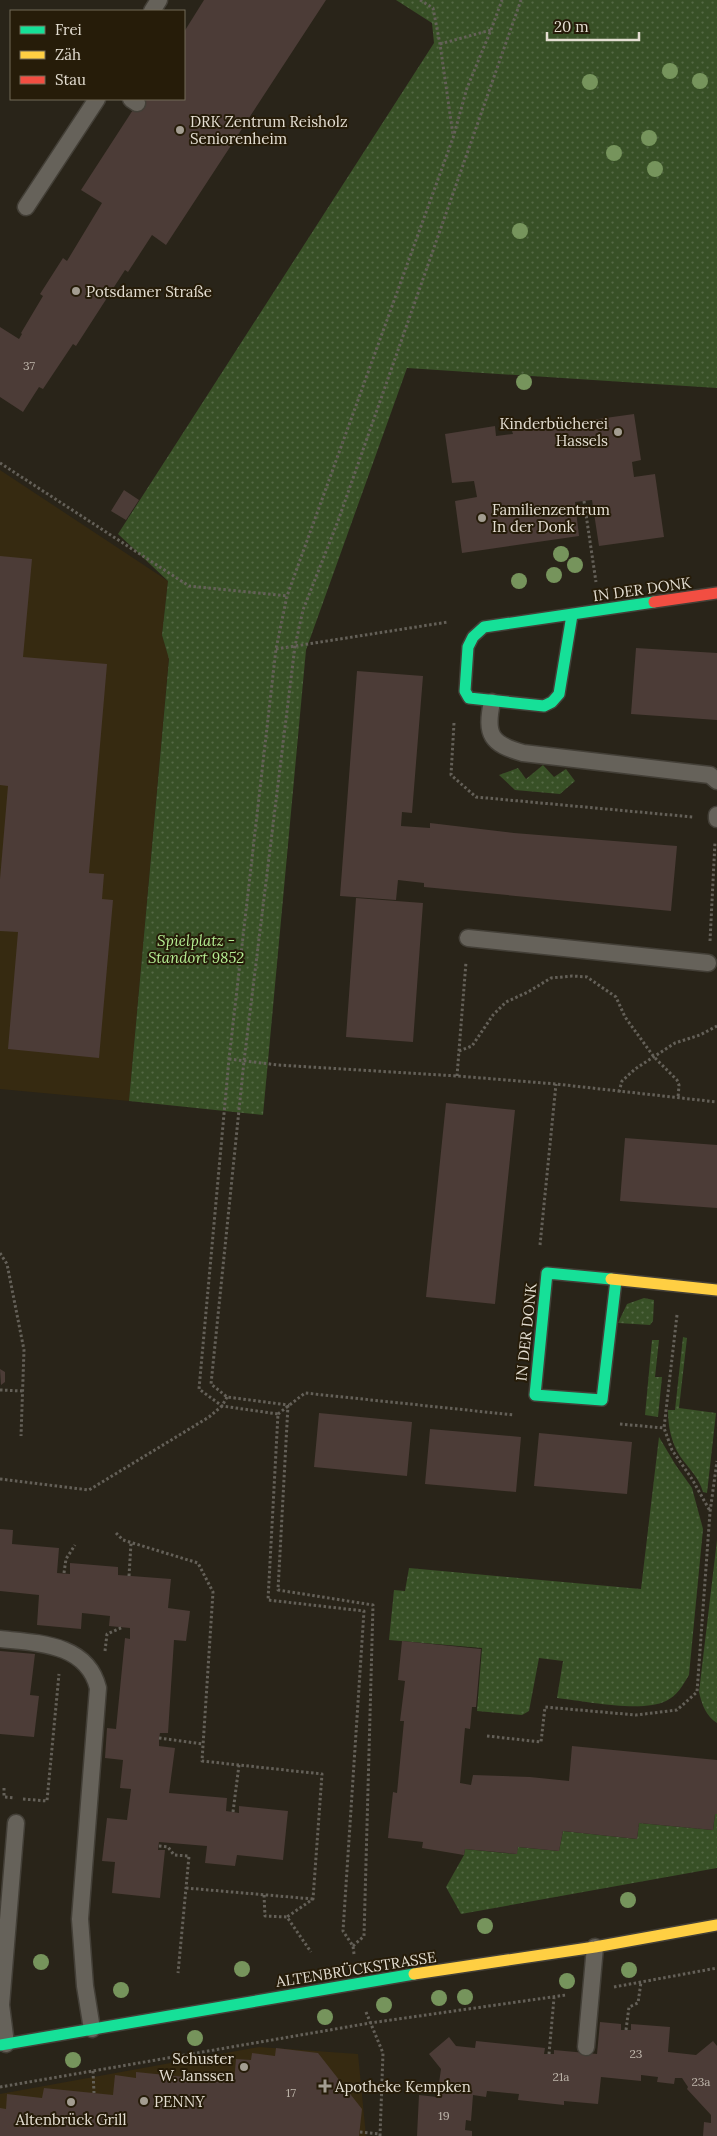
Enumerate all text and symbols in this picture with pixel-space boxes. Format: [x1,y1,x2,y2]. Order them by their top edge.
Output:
legend [10,10,185,100]
scale bar [547,10,640,42]
text: 20 m [554,17,589,36]
text: Frei [55,20,82,39]
text: Zäh [55,45,81,64]
text: Stau [55,70,86,89]
place label: DRK Zentrum Reisholz Seniorenheim [190,112,348,148]
marker: DRK Zentrum Reisholz Seniorenheim [174,124,186,136]
place label: Potsdamer Straße [86,282,212,301]
marker: Potsdamer Straße [70,285,82,297]
house number: 37 [23,358,35,373]
place label: Kinderbücherei Hassels [499,414,608,450]
marker: Kinderbücherei Hassels [612,426,624,438]
place label: Familienzentrum In der Donk [492,500,610,536]
marker: Familienzentrum In der Donk [476,512,488,524]
street label: IN DER DONK [592,573,693,605]
park label: Spielplatz - Standort 9852 [148,931,244,967]
street label: IN DER DONK [511,1281,541,1382]
street label: ALTENBRÜCKSTRASSE [274,1947,437,1991]
house number: 23 [630,2046,643,2061]
place label: Schuster W. Janssen [159,2049,234,2085]
marker: Schuster W. Janssen [238,2061,250,2073]
house number: 21a [552,2069,570,2084]
house number: 23a [691,2074,711,2089]
place label: Apotheke Kempken [334,2077,471,2096]
marker: Apotheke Kempken [319,2080,331,2092]
house number: 17 [286,2085,296,2100]
place label: PENNY [154,2092,205,2111]
marker: PENNY [138,2095,150,2107]
marker: Altenbrück Grill [65,2096,77,2108]
house number: 19 [438,2108,450,2123]
place label: Altenbrück Grill [15,2110,126,2129]

